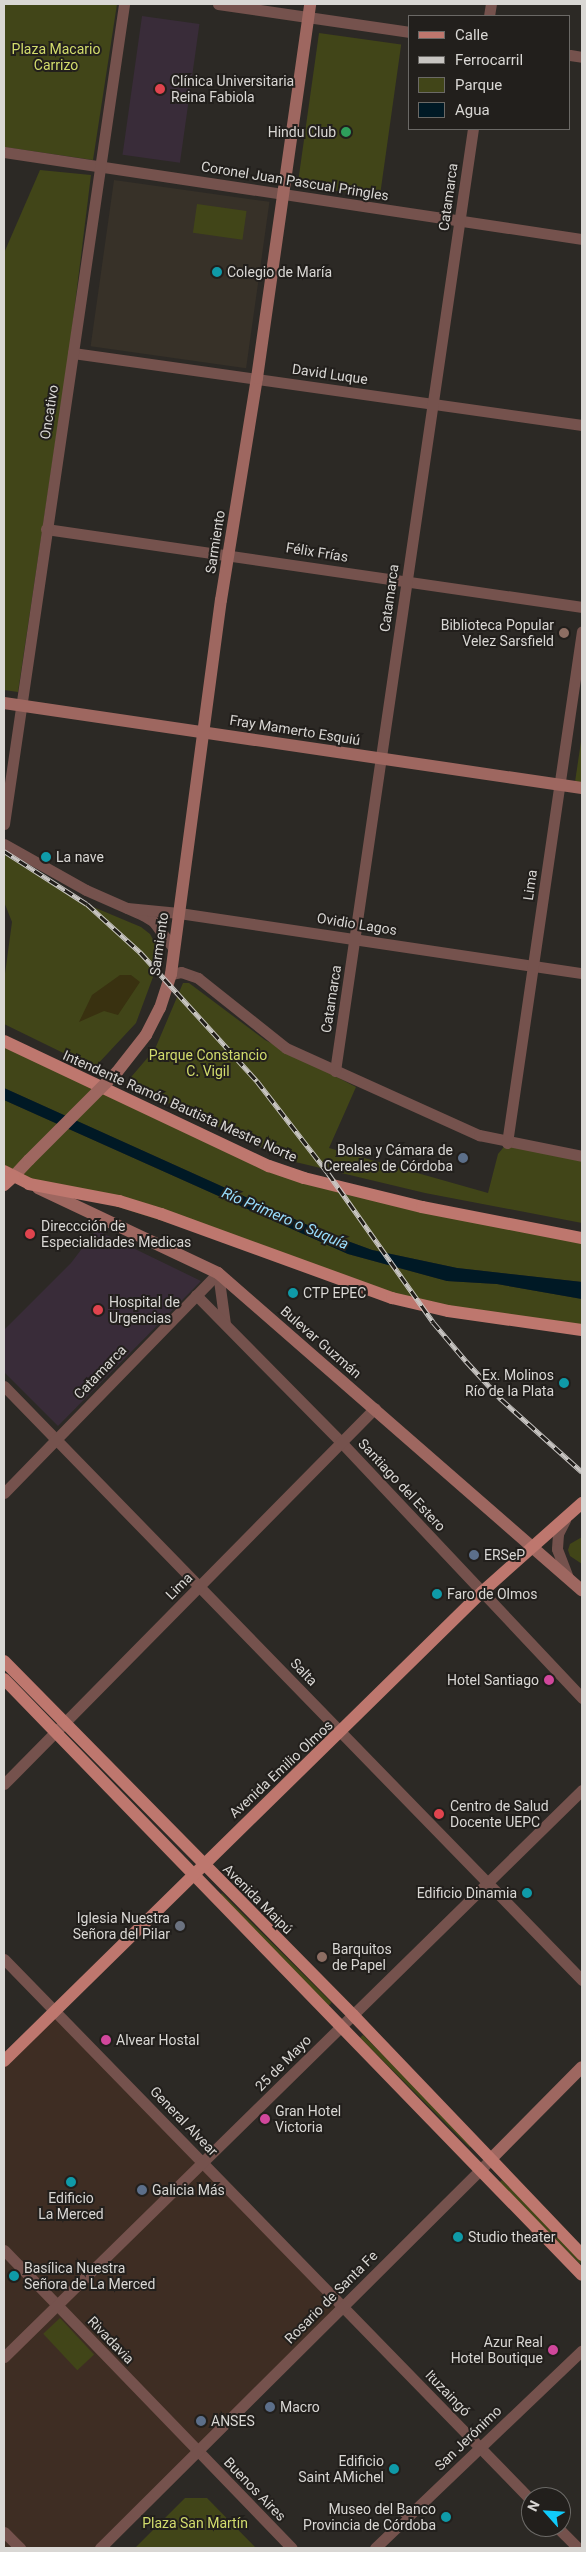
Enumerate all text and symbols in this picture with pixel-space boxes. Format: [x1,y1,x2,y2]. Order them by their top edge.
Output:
legend [408,15,571,130]
text: Calle [455,26,488,44]
park label: Plaza Macario Carrizo [12,41,100,74]
text: Ferrocarril [455,51,523,69]
place label: Clínica Universitaria Reina Fabiola [171,73,294,105]
text: Parque [455,76,502,94]
marker: Clínica Universitaria Reina Fabiola [153,82,167,96]
text: Agua [455,101,490,119]
place label: Hindu Club [268,124,336,140]
marker: Hindu Club [340,126,352,138]
street label: Coronel Juan Pascual Pringles [200,158,390,204]
street label: Catamarca [435,162,461,232]
place label: Colegio de María [227,264,332,280]
marker: Colegio de María [211,266,223,278]
street label: David Luque [291,360,369,388]
street label: Oncativo [36,384,62,440]
street label: Sarmiento [202,509,228,575]
street label: Félix Frías [285,539,349,565]
street label: Catamarca [376,563,402,633]
place label: Biblioteca Popular Velez Sarsfield [441,617,554,650]
marker: Biblioteca Popular Velez Sarsfield [558,627,570,639]
street label: Fray Mamerto Esquiú [228,711,362,749]
place label: La nave [56,849,104,865]
marker: La nave [40,851,52,863]
street label: Lima [520,869,540,901]
street label: Ovidio Lagos [316,909,398,939]
street label: Sarmiento [146,911,172,977]
street label: Catamarca [317,964,345,1034]
street label: Intendente Ramón Bautista Mestre Norte [60,1047,300,1165]
park label: Parque Constancio C. Vigil [149,1047,267,1080]
place label: Bolsa y Cámara de Cereales de Córdoba [323,1142,453,1174]
marker: Bolsa y Cámara de Cereales de Córdoba [457,1152,469,1164]
water label: Río Primero o Suquía [219,1184,351,1254]
place label: Direccción de Especialidades Medicas [41,1218,191,1250]
marker: Direccción de Especialidades Medicas [23,1227,37,1241]
place label: CTP EPEC [303,1285,366,1301]
marker: CTP EPEC [287,1287,299,1299]
place label: Hospital de Urgencias [109,1294,180,1326]
street label: Bulevar Guzmán [277,1302,365,1382]
marker: Hospital de Urgencias [91,1303,105,1317]
street label: Catamarca [70,1342,130,1402]
place label: Ex. Molinos Río de la Plata [465,1367,554,1400]
marker: Ex. Molinos Río de la Plata [558,1377,570,1389]
street label: Santiago del Estero [355,1435,449,1535]
place label: ERSeP [484,1547,525,1563]
marker: ERSeP [468,1549,480,1561]
street label: Lima [162,1569,196,1603]
place label: Faro de Olmos [447,1586,538,1602]
marker: Faro de Olmos [431,1588,443,1600]
street label: Salta [287,1655,321,1689]
place label: Hotel Santiago [447,1672,539,1688]
marker: Hotel Santiago [543,1674,555,1686]
street label: Avenida Emilio Olmos [226,1717,336,1821]
place label: Centro de Salud Docente UEPC [450,1798,549,1830]
marker: Centro de Salud Docente UEPC [432,1807,446,1821]
street label: Avenida Maipú [220,1861,296,1937]
place label: Edificio Dinamia [417,1885,517,1901]
marker: Edificio Dinamia [521,1887,533,1899]
place label: Iglesia Nuestra Señora del Pilar [73,1910,170,1942]
marker: Iglesia Nuestra Señora del Pilar [174,1920,186,1932]
place label: Barquitos de Papel [332,1941,392,1974]
marker: Barquitos de Papel [316,1951,328,1963]
place label: Alvear Hostal [116,2032,199,2048]
street label: 25 de Mayo [252,2032,314,2094]
marker: Alvear Hostal [100,2034,112,2046]
street label: General Alvear [147,2083,221,2159]
place label: Gran Hotel Victoria [275,2103,341,2136]
marker: Gran Hotel Victoria [259,2113,271,2125]
marker: Edificio La Merced [65,2176,77,2188]
place label: Galicia Más [152,2182,225,2198]
marker: Galicia Más [136,2184,148,2196]
place label: Edificio La Merced [38,2190,104,2222]
place label: Studio theater [468,2229,555,2245]
marker: Studio theater [452,2231,464,2243]
street label: Rosario de Santa Fe [281,2247,381,2347]
place label: Basílica Nuestra Señora de La Merced [24,2260,155,2292]
marker: Basílica Nuestra Señora de La Merced [8,2270,20,2282]
street label: Rivadavia [84,2313,138,2367]
place label: Azur Real Hotel Boutique [451,2334,543,2366]
marker: Azur Real Hotel Boutique [547,2344,559,2356]
street label: Ituzaingó [422,2366,474,2420]
place label: Macro [280,2399,320,2415]
marker: Macro [264,2401,276,2413]
street label: San Jerónimo [431,2402,505,2474]
place label: ANSES [211,2413,255,2429]
marker: ANSES [195,2415,207,2427]
place label: Edificio Saint AMichel [298,2453,384,2486]
street label: Buenos Aires [220,2454,290,2524]
marker: Edificio Saint AMichel [388,2463,400,2475]
north arrow [521,2487,571,2537]
text: N [524,2498,543,2514]
place label: Museo del Banco Provincia de Córdoba [303,2501,436,2534]
marker: Museo del Banco Provincia de Córdoba [440,2511,452,2523]
park label: Plaza San Martín [142,2515,248,2531]

